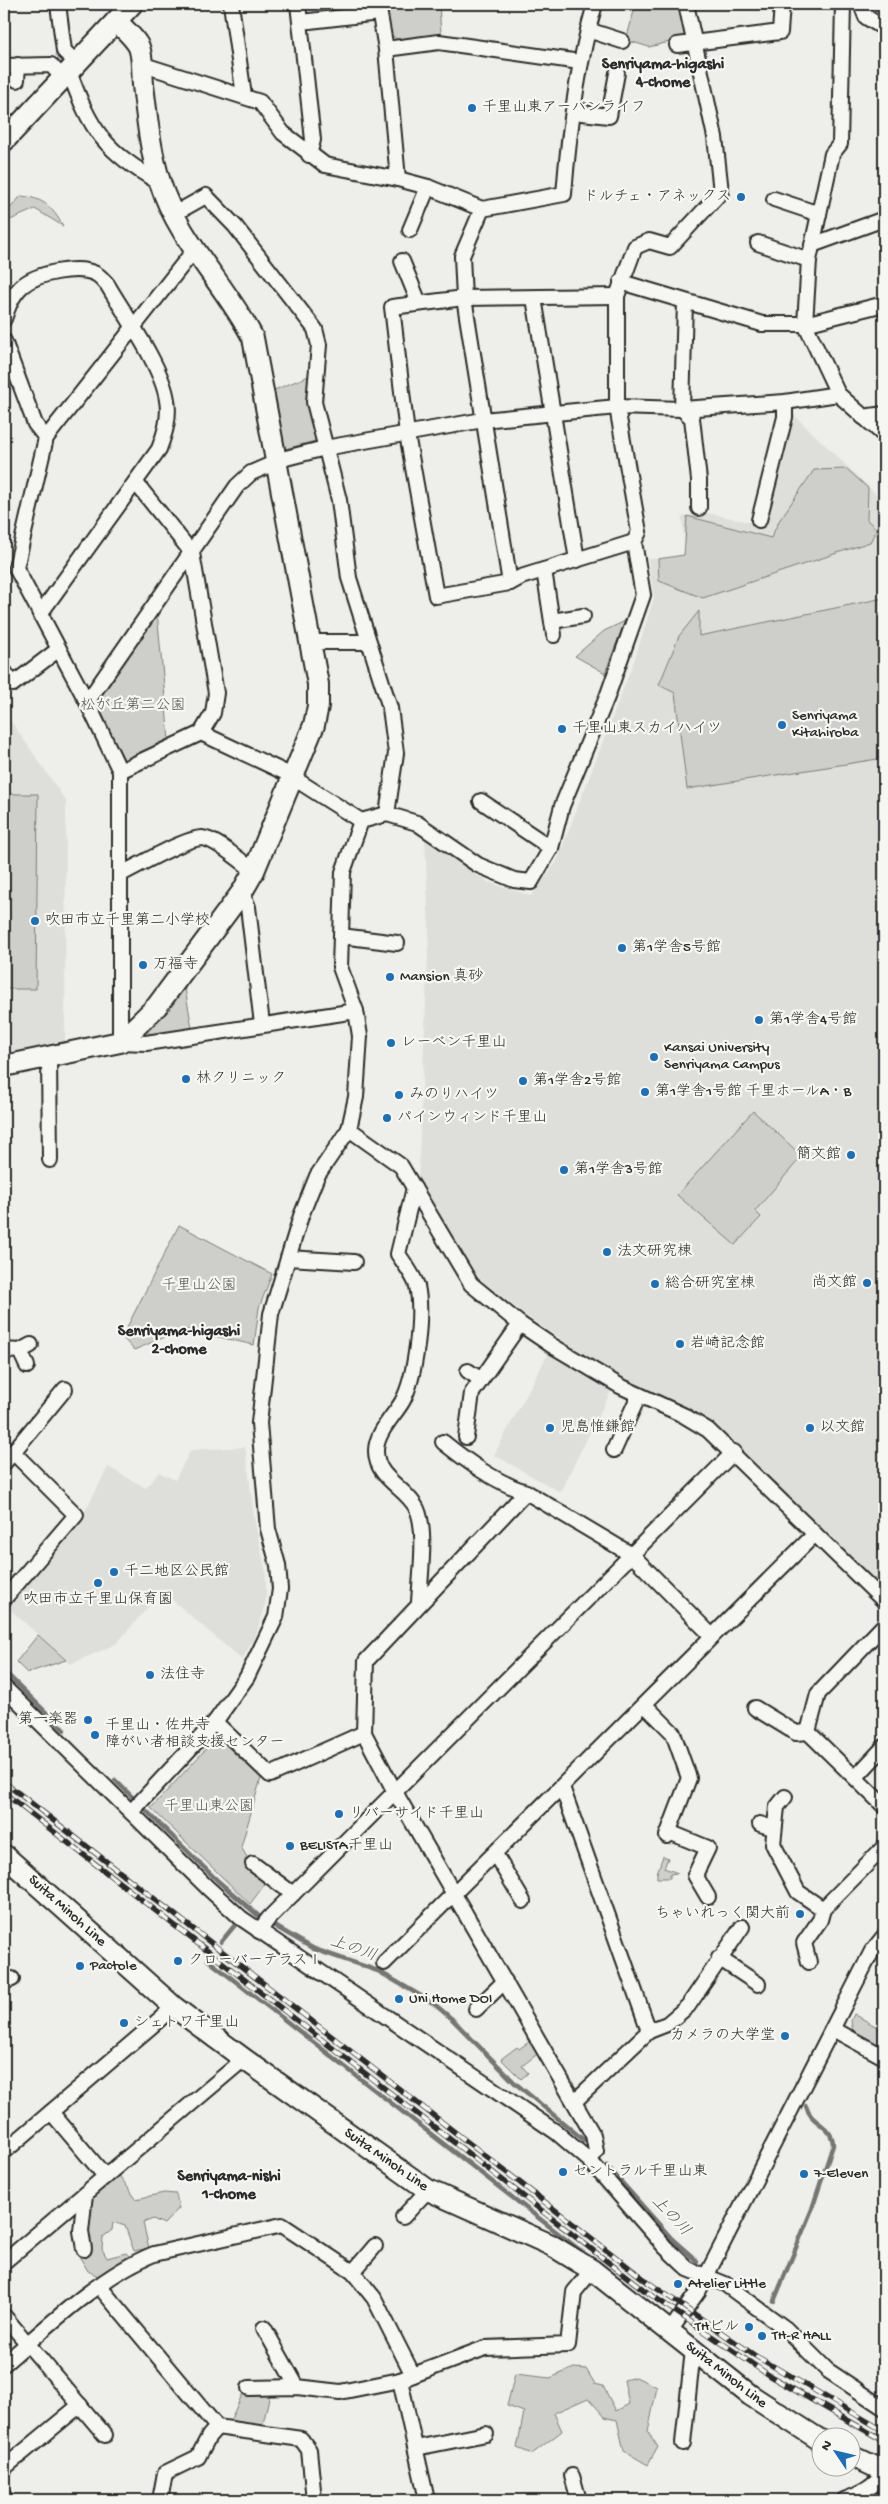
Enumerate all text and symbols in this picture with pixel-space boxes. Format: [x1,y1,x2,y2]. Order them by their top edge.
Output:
district label: Senriyama-higashi 4-chome [602,56,725,93]
place label: 千里山東アーバンライフ [482,98,646,117]
marker: 千里山東アーバンライフ [466,102,478,114]
place label: ドルチェ・アネックス [583,188,731,206]
marker: ドルチェ・アネックス [735,191,747,203]
park label: 松が丘第二公園 [80,696,186,715]
place label: Senriyama Kitahiroba [792,707,859,742]
place label: 千里山東スカイハイツ [572,719,722,738]
marker: Senriyama Kitahiroba [776,719,788,731]
marker: 千里山東スカイハイツ [556,723,568,735]
place label: 吹田市立千里第二小学校 [45,911,210,930]
marker: 吹田市立千里第二小学校 [29,915,41,927]
place label: 第1学舎5号館 [632,938,721,957]
marker: 第1学舎5号館 [616,942,628,954]
place label: 万福寺 [153,955,198,974]
marker: 万福寺 [137,959,149,971]
place label: Mansion 真砂 [400,967,483,986]
marker: Mansion 真砂 [384,971,396,983]
place label: 第1学舎4号館 [769,1010,857,1029]
marker: 第1学舎4号館 [753,1014,765,1026]
place label: レーベン千里山 [401,1034,507,1052]
marker: レーベン千里山 [385,1037,397,1049]
place label: Kansai University Senriyama Campus [664,1039,780,1074]
marker: Kansai University Senriyama Campus [648,1051,660,1063]
place label: 林クリニック [196,1070,286,1088]
place label: 第1学舎2号館 [533,1071,621,1090]
marker: 林クリニック [180,1073,192,1085]
marker: 第1学舎2号館 [517,1075,529,1087]
place label: 第1学舎1号館 千里ホールA・B [655,1082,852,1101]
place label: みのりハイツ [409,1086,499,1104]
marker: 第1学舎1号館 千里ホールA・B [639,1086,651,1098]
marker: みのりハイツ [393,1089,405,1101]
place label: パインウィンド千里山 [397,1109,547,1127]
marker: パインウィンド千里山 [381,1112,393,1124]
place label: 簡文館 [796,1145,841,1164]
marker: 簡文館 [845,1149,857,1161]
place label: 第1学舎3号館 [574,1160,663,1179]
marker: 第1学舎3号館 [558,1164,570,1176]
place label: 法文研究棟 [617,1242,692,1261]
marker: 法文研究棟 [601,1246,613,1258]
place label: 総合研究室棟 [665,1274,755,1293]
place label: 尚文館 [812,1274,857,1292]
park label: 千里山公園 [161,1277,237,1295]
marker: 尚文館 [861,1277,873,1289]
marker: 総合研究室棟 [649,1278,661,1290]
district label: Senriyama-higashi 2-chome [118,1323,241,1360]
place label: 岩崎記念館 [690,1334,765,1353]
marker: 岩崎記念館 [674,1338,686,1350]
place label: 児島惟鎌館 [560,1418,635,1437]
place label: 以文館 [820,1419,865,1437]
marker: 児島惟鎌館 [544,1422,556,1434]
marker: 以文館 [804,1422,816,1434]
place label: 千二地区公民館 [124,1563,229,1581]
marker: 千二地区公民館 [108,1566,120,1578]
marker: 吹田市立千里山保育園 [92,1577,104,1589]
place label: 吹田市立千里山保育園 [23,1590,173,1609]
place label: 法住寺 [160,1665,205,1684]
marker: 法住寺 [144,1669,156,1681]
place label: 第一楽器 [18,1710,78,1729]
marker: 第一楽器 [82,1714,94,1726]
place label: 千里山・佐井寺 障がい者相談支援センター [105,1716,284,1752]
marker: 千里山・佐井寺 障がい者相談支援センター [89,1729,101,1741]
park label: 千里山東公園 [164,1797,254,1816]
place label: リバーサイド千里山 [349,1805,484,1823]
marker: リバーサイド千里山 [333,1808,345,1820]
place label: BELISTA千里山 [299,1837,393,1855]
marker: BELISTA千里山 [284,1840,296,1852]
street label: Suita Minoh Line [24,1871,110,1951]
place label: ちゃいれっく関大前 [655,1904,790,1923]
marker: ちゃいれっく関大前 [794,1908,806,1920]
water label: 上の川 [327,1932,379,1967]
place label: クローバーテラスⅠ [188,1952,322,1970]
marker: クローバーテラスⅠ [172,1955,184,1967]
place label: Pactole [89,1957,137,1975]
marker: Pactole [74,1960,86,1972]
place label: Uni Home DOI [409,1990,492,2008]
marker: Uni Home DOI [393,1993,405,2005]
place label: シェトワ千里山 [134,2014,239,2032]
marker: シェトワ千里山 [118,2017,130,2029]
place label: カメラの大学堂 [670,2026,775,2045]
marker: カメラの大学堂 [779,2030,791,2042]
street label: Suita Minoh Line [340,2124,432,2196]
place label: セントラル千里山東 [573,2162,707,2181]
place label: 7-Eleven [813,2165,868,2183]
marker: セントラル千里山東 [557,2166,569,2178]
district label: Senriyama-nishi 1-chome [177,2168,281,2205]
marker: 7-Eleven [798,2168,810,2180]
water label: 上の川 [647,2192,694,2241]
place label: Atelier Little [688,2275,766,2293]
marker: Atelier Little [672,2278,684,2290]
place label: THビル [694,2318,739,2336]
marker: THビル [743,2321,755,2333]
place label: TH-R HALL [771,2327,831,2345]
marker: TH-R HALL [756,2330,768,2342]
street label: Suita Minoh Line [681,2337,771,2413]
north arrow [810,2426,860,2476]
text: N [818,2437,837,2455]

